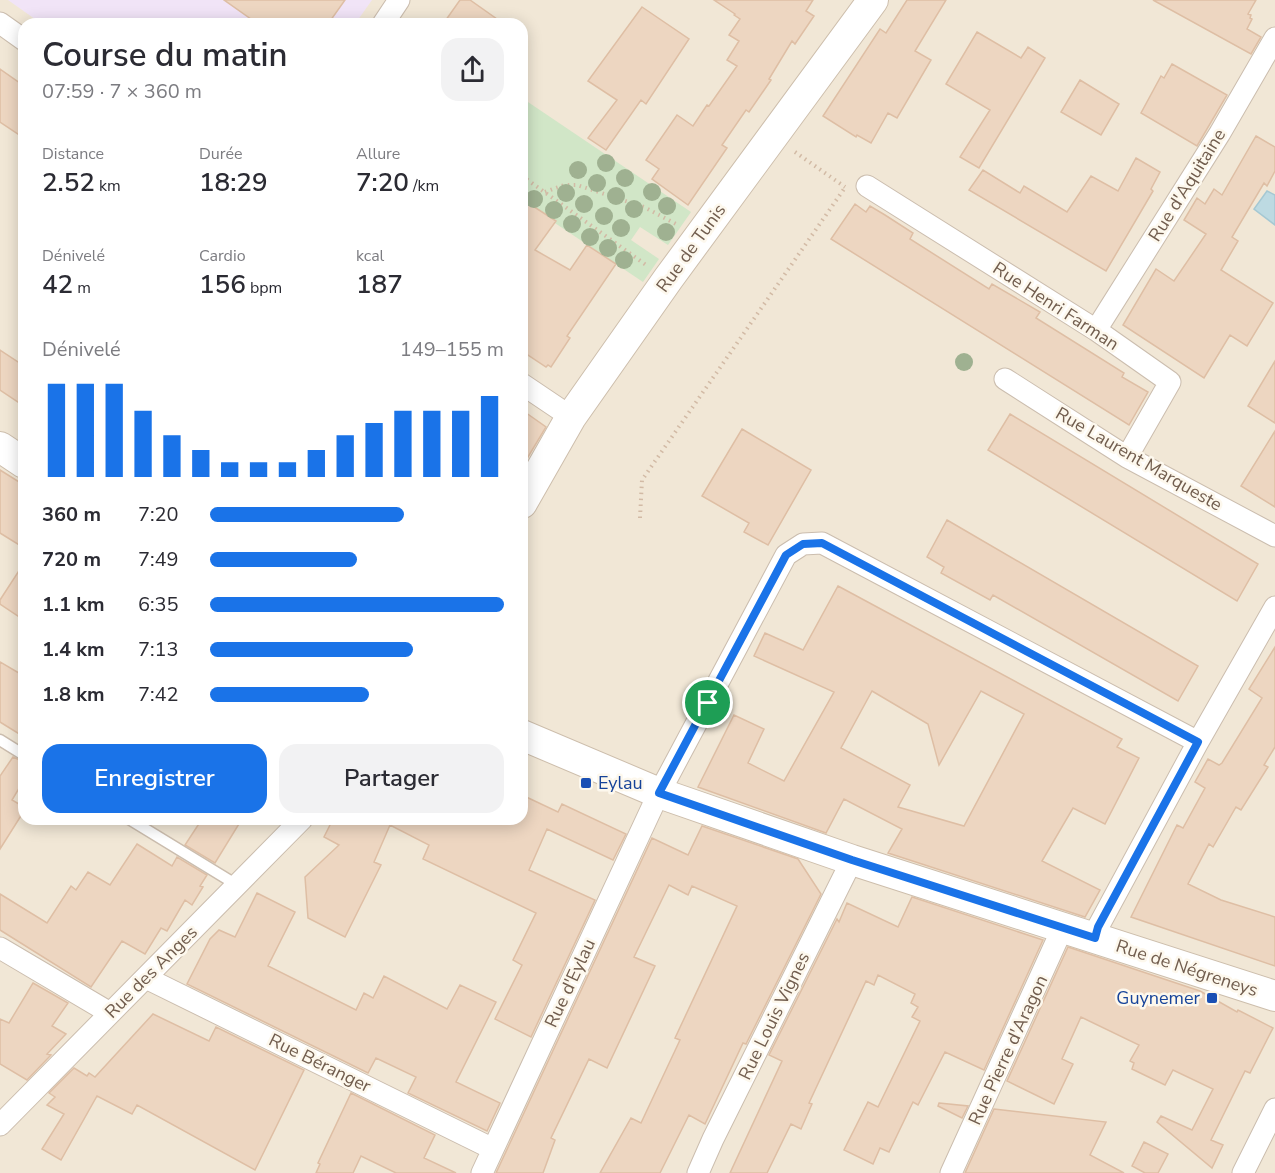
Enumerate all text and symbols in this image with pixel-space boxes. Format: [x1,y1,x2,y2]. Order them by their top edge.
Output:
text: Course du matin [42,33,287,78]
button: share [441,38,504,101]
text: 07:59 · 7 × 360 m [42,78,202,105]
street label: Rue d'Aquitaine [1143,124,1231,246]
text: Distance [42,143,104,165]
text: Durée [199,143,243,165]
text: Allure [356,143,400,165]
text: 2.52 [42,165,95,200]
text: 18:29 [199,165,268,200]
text: 7:20 [356,165,409,200]
text: km [95,175,121,197]
text: /km [409,175,439,197]
street label: Rue de Tunis [651,199,731,297]
text: Dénivelé [42,245,105,267]
text: Cardio [199,245,246,267]
text: kcal [356,245,384,267]
street label: Rue Henri Farman [988,256,1124,356]
text: 42 [42,267,73,302]
text: 156 [199,267,246,302]
text: 187 [356,267,403,302]
text: m [73,277,91,299]
text: bpm [246,277,282,299]
text: Dénivelé [42,336,121,363]
text: 149–155 m [400,336,504,363]
street label: Rue Laurent Marqueste [1051,401,1227,517]
text: 360 m [42,501,101,528]
text: 7:20 [138,501,179,528]
text: 720 m [42,546,101,573]
text: 7:49 [138,546,179,573]
text: 1.1 km [42,591,105,618]
text: 6:35 [138,591,179,618]
text: 1.4 km [42,636,105,663]
text: 7:13 [138,636,179,663]
pin [682,677,733,728]
text: 1.8 km [42,681,105,708]
text: 7:42 [138,681,179,708]
icon: arrive [691,686,724,719]
button: Enregistrer [42,744,267,813]
button: Partager [279,744,504,813]
place label: Eylau [598,771,643,795]
marker: Eylau [579,776,593,790]
street label: Rue des Anges [99,920,203,1024]
street label: Rue de Négreneys [1113,934,1261,1002]
street label: Rue d'Eylau [539,935,601,1031]
street label: Rue Louis Vignes [733,948,815,1084]
street label: Rue Pierre d'Aragon [963,971,1053,1129]
place label: Guynemer [1116,986,1201,1010]
marker: Guynemer [1205,991,1219,1005]
street label: Rue Béranger [265,1028,376,1098]

